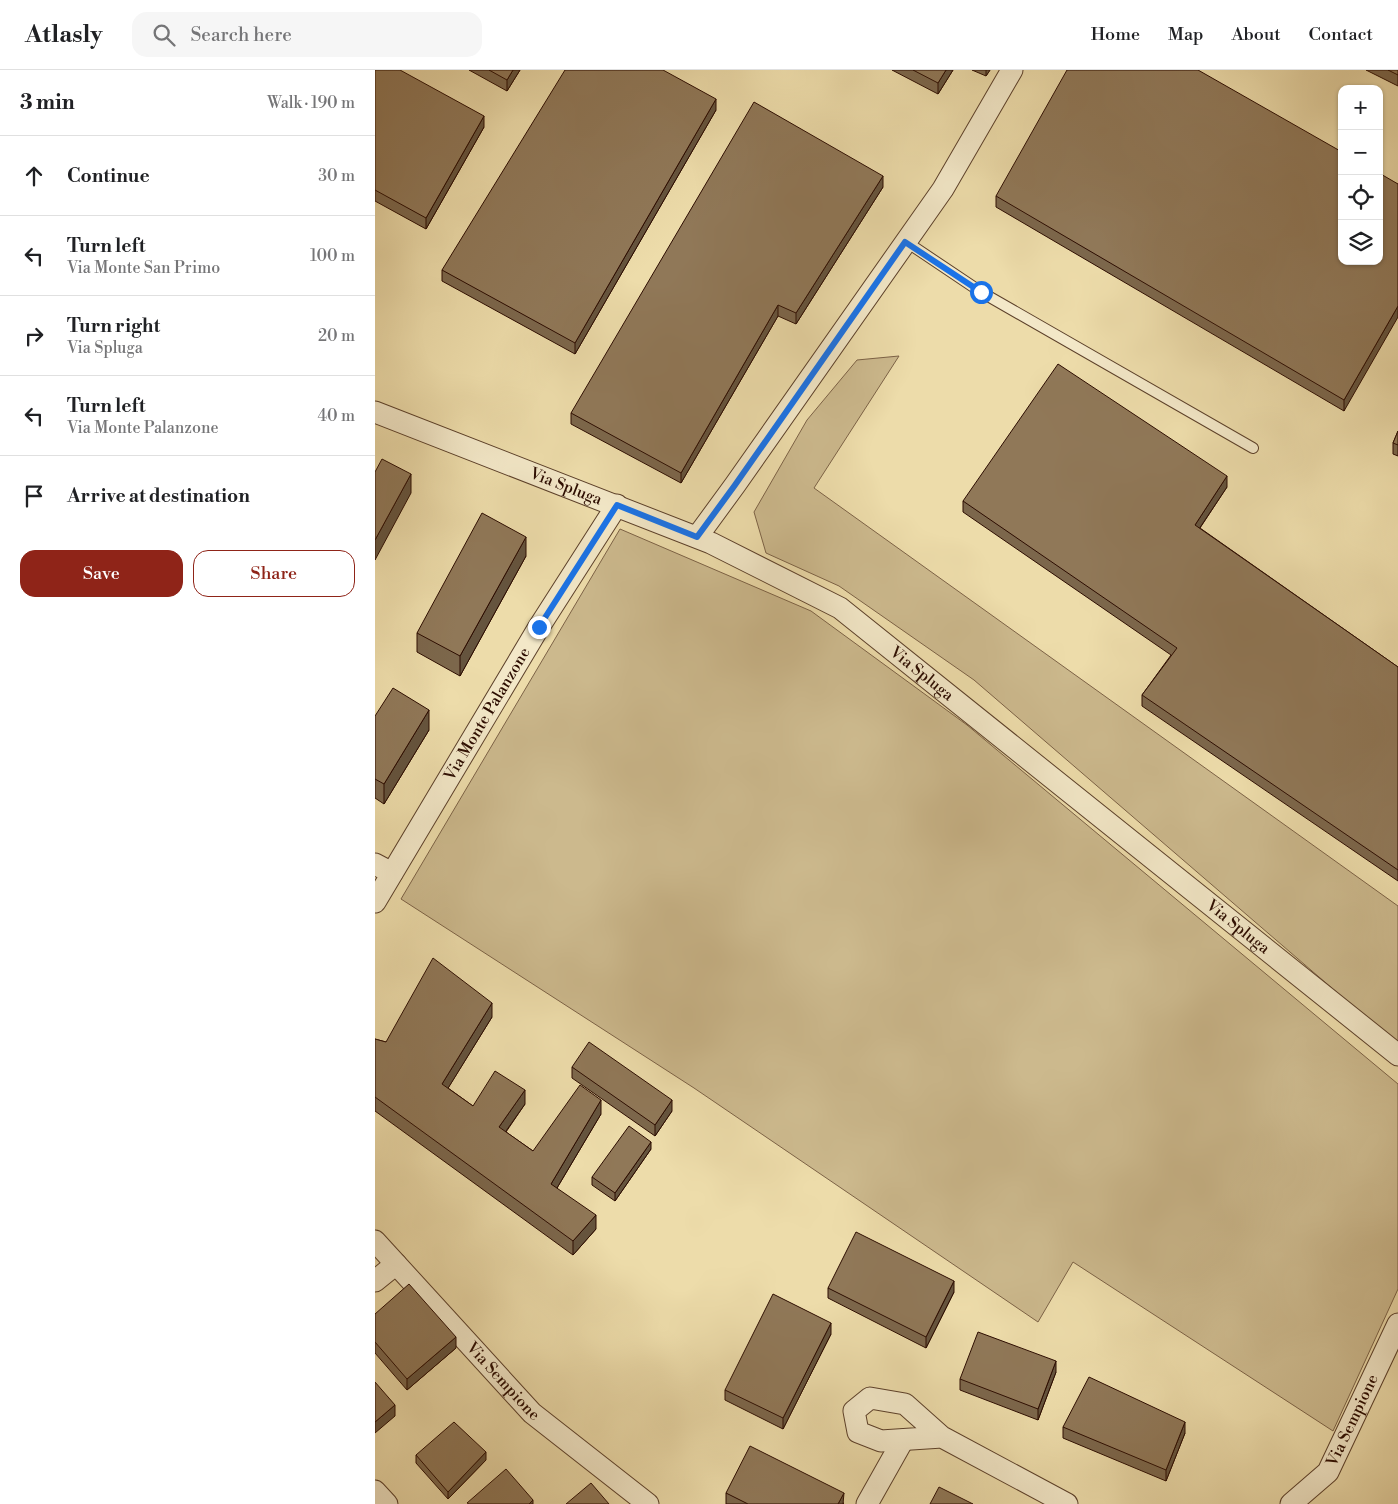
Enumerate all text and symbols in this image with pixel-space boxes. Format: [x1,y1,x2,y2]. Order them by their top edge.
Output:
search box [132,12,482,57]
text: Atlasly [25,20,102,50]
icon: search [150,21,178,49]
text: Search here [190,23,292,47]
text: Home [1091,23,1140,46]
text: Map [1168,23,1204,46]
text: About [1232,23,1281,46]
text: Contact [1309,23,1373,46]
map controls [1338,85,1383,265]
button: + [1338,85,1383,130]
text: 3 min [20,90,75,116]
text: Walk · 190 m [267,93,355,113]
button: − [1338,130,1383,175]
icon: ahead [20,162,48,190]
text: Continue [67,164,150,188]
text: 30 m [318,166,355,186]
button: locate [1338,175,1383,220]
button: layers [1338,220,1383,265]
text: Turn left [67,234,146,258]
icon: left [20,242,48,270]
text: 100 m [310,246,355,266]
text: Via Monte San Primo [67,258,220,278]
route start [970,281,993,304]
text: Turn right [67,314,160,338]
icon: right [20,322,48,350]
text: 20 m [318,326,355,346]
text: Via Spluga [67,338,143,358]
text: Turn left [67,394,146,418]
icon: left [20,402,48,430]
text: 40 m [318,406,355,426]
text: Via Monte Palanzone [67,418,219,438]
street label: Via Spluga [526,463,606,510]
icon: arrive [20,482,48,510]
text: Arrive at destination [67,484,250,508]
button: Save [20,550,183,597]
button: Share [193,550,355,597]
route end [528,616,551,639]
street label: Via Spluga [885,641,958,706]
street label: Via Monte Palanzone [439,644,535,785]
street label: Via Spluga [1201,895,1275,959]
street label: Via Sempione [461,1337,544,1425]
street label: Via Sempione [1322,1371,1383,1471]

